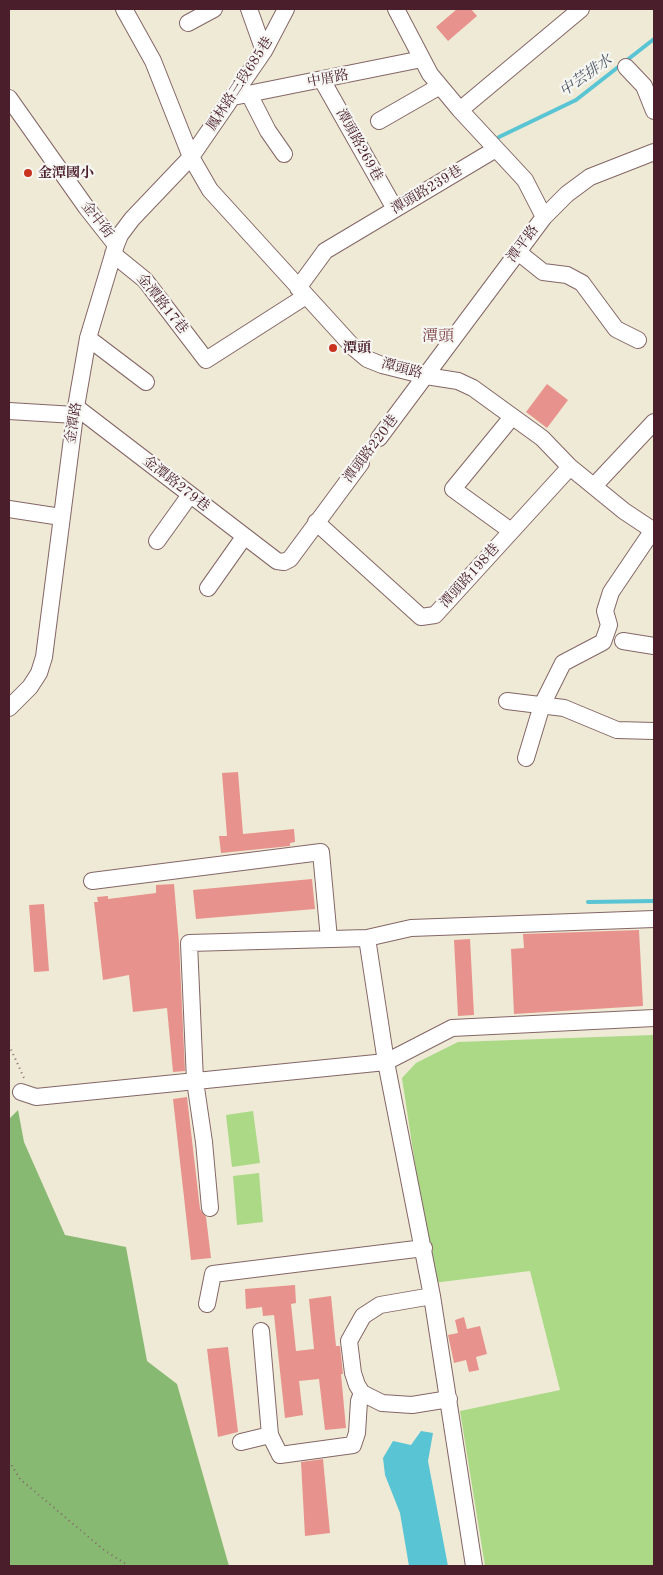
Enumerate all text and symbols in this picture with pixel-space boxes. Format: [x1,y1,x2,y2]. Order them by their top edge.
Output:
street label: 鳳林路三段685巷 [203,34,277,134]
water label: 中芸排水 [556,51,616,101]
street label: 中厝路 [306,67,350,91]
street label: 潭頭路269巷 [332,106,386,184]
street label: 潭頭路239巷 [388,162,466,218]
place label: 金潭國小 [38,165,94,181]
marker: 金潭國小 [22,167,34,179]
street label: 金中街 [77,198,117,242]
street label: 潭平路 [504,222,542,266]
street label: 金潭路17巷 [133,271,191,337]
district label: 潭頭 [422,327,454,347]
place label: 潭頭 [343,340,371,356]
marker: 潭頭 [327,342,339,354]
street label: 潭頭路 [380,355,424,383]
street label: 金潭路 [62,401,86,445]
street label: 潭頭路220巷 [340,412,402,486]
street label: 金潭路279巷 [139,453,213,515]
street label: 潭頭路198巷 [437,541,503,611]

